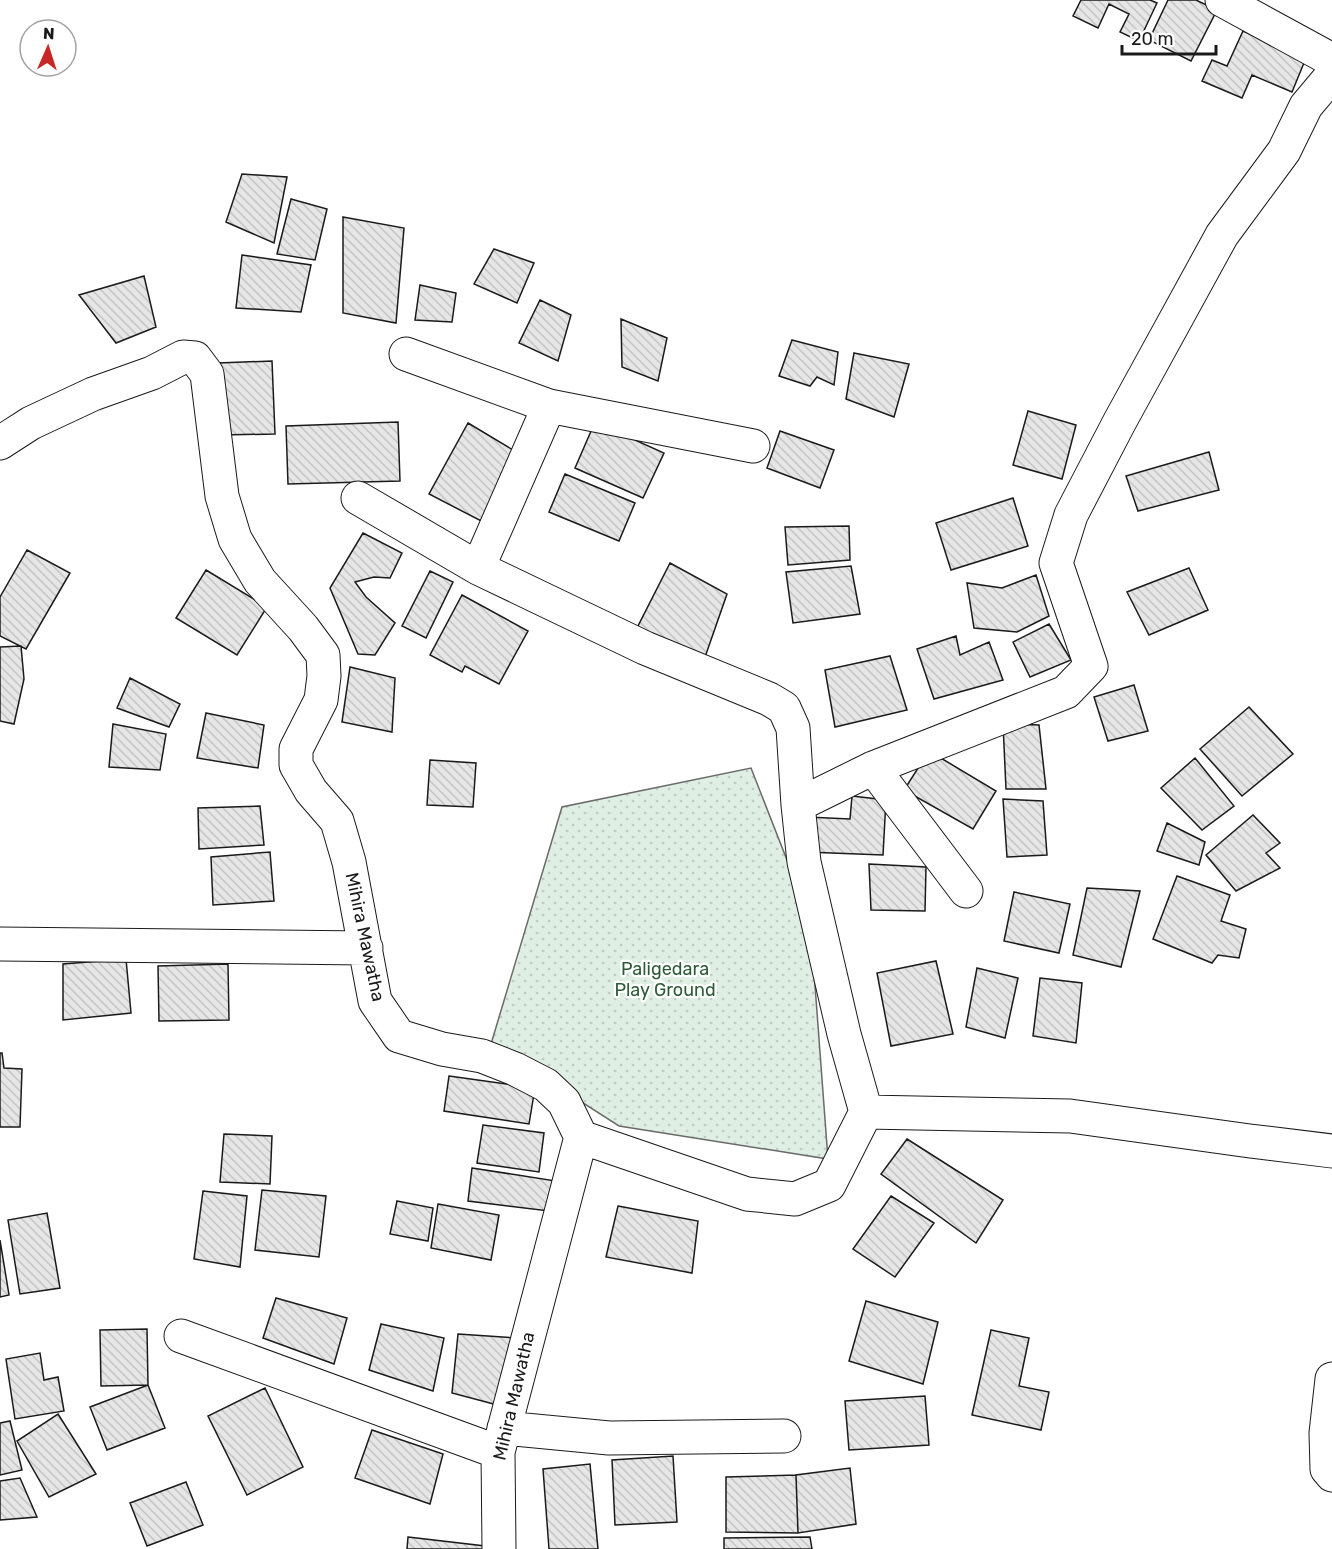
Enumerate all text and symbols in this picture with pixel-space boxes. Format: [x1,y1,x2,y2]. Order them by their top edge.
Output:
north arrow [18,18,78,78]
scale bar [1122,18,1216,56]
text: N [43,24,55,43]
text: 20 m [1131,28,1173,50]
street label: Mihira Mawatha [341,871,389,1003]
park label: Paligedara Play Ground [614,958,716,1001]
street label: Mihira Mawatha [489,1330,539,1462]

